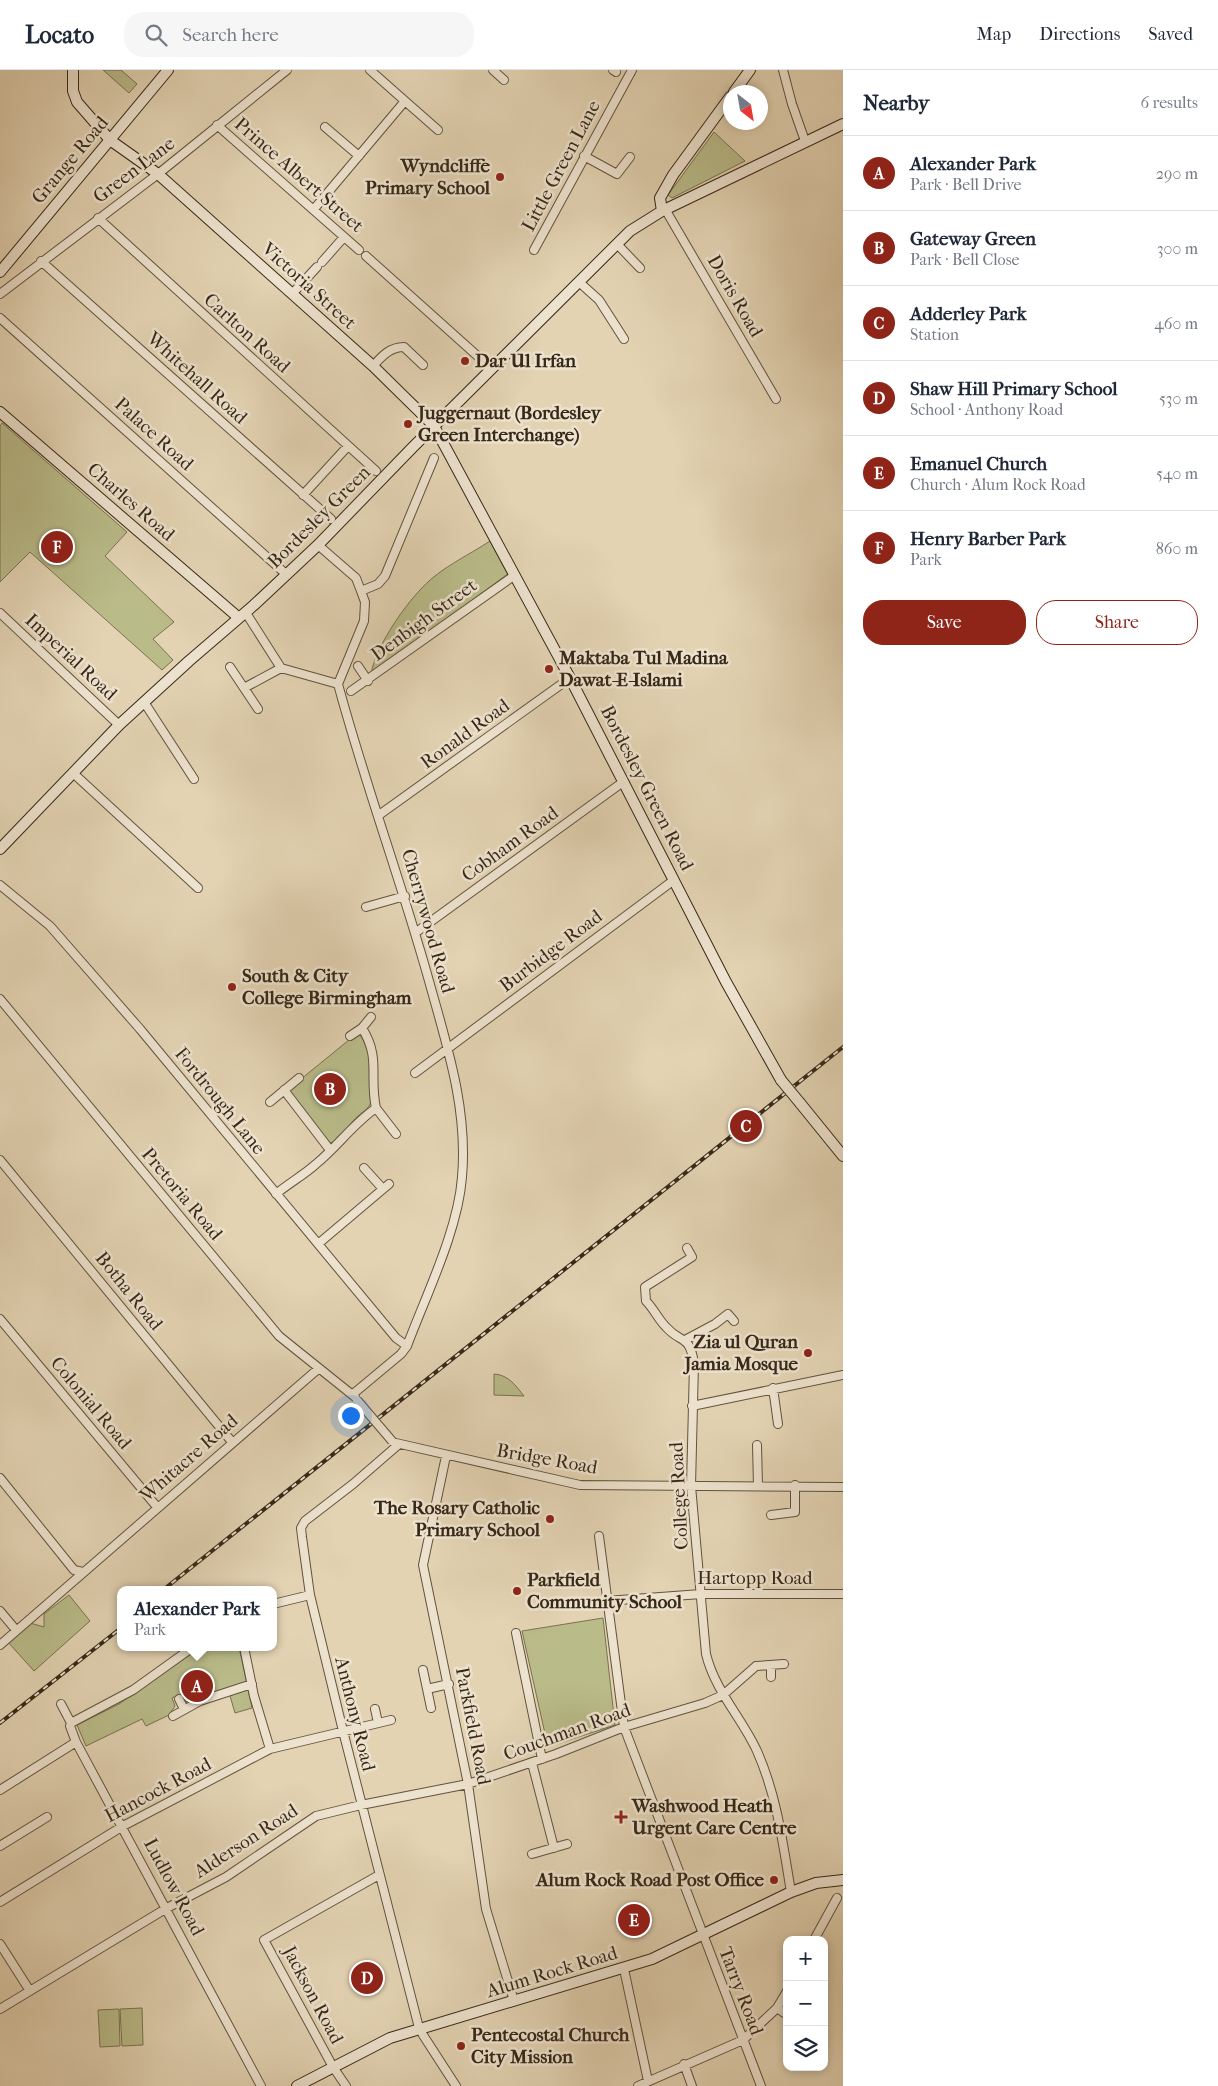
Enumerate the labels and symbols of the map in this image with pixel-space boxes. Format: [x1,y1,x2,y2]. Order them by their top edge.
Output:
north arrow [723,85,768,130]
street label: Little Green Lane [517,97,605,235]
street label: Grange Road [27,111,113,208]
street label: Prince Albert Street [230,113,368,237]
street label: Green Lane [89,132,179,208]
place label: Wyndcliffe Primary School [365,155,491,199]
marker: Wyndcliffe Primary School [494,171,506,183]
street label: Victoria Street [257,237,361,334]
street label: Doris Road [703,251,768,342]
street label: Carlton Road [199,289,295,378]
street label: Whitehall Road [142,327,252,429]
place label: Dar Ul Irfan [475,350,577,372]
marker: Dar Ul Irfan [459,355,471,367]
street label: Palace Road [110,393,198,475]
place label: Juggernaut (Bordesley Green Interchange) [416,402,602,446]
marker: Juggernaut (Bordesley Green Interchange) [402,418,414,430]
street label: Charles Road [83,458,179,546]
street label: Bordesley Green [263,461,375,573]
pin: F [41,528,73,566]
street label: Denbigh Street [367,574,481,666]
street label: Imperial Road [21,609,122,705]
place label: Maktaba Tul Madina Dawat-E-Islami [558,647,729,691]
marker: Maktaba Tul Madina Dawat-E-Islami [543,663,555,675]
street label: Ronald Road [416,694,514,774]
street label: Bordesley Green Road [596,702,699,875]
street label: Cobham Road [458,801,563,886]
street label: Cherrywood Road [397,846,459,996]
street label: Burbidge Road [495,905,607,997]
place label: South & City College Birmingham [242,965,412,1009]
marker: South & City College Birmingham [226,981,238,993]
street label: Fordrough Lane [170,1043,270,1159]
pin: B [314,1070,346,1108]
pin: C [730,1107,762,1145]
street label: Pretoria Road [137,1143,227,1245]
street label: Botha Road [91,1247,168,1335]
place label: Zia ul Quran Jamia Mosque [682,1331,799,1375]
marker: Zia ul Quran Jamia Mosque [802,1347,814,1359]
street label: Colonial Road [46,1352,136,1454]
your location [338,1403,364,1429]
street label: Whitacre Road [135,1409,243,1507]
street label: Bridge Road [495,1439,600,1479]
street label: College Road [665,1441,693,1550]
place label: The Rosary Catholic Primary School [373,1497,541,1541]
marker: The Rosary Catholic Primary School [544,1513,556,1525]
street label: Hartopp Road [697,1567,813,1589]
place label: Parkfield Community School [527,1569,683,1613]
marker: Parkfield Community School [511,1585,523,1597]
street label: Anthony Road [330,1654,380,1774]
street label: Parkfield Road [451,1665,495,1787]
pin: A [181,1667,213,1705]
street label: Couchman Road [500,1699,634,1765]
street label: Hancock Road [101,1752,216,1827]
place label: Washwood Heath Urgent Care Centre [631,1795,797,1839]
street label: Alderson Road [189,1799,303,1883]
marker: Washwood Heath Urgent Care Centre [614,1810,628,1824]
street label: Ludlow Road [139,1834,209,1940]
place label: Alum Rock Road Post Office [535,1869,765,1891]
marker: Alum Rock Road Post Office [768,1874,780,1886]
pin: E [618,1901,650,1939]
street label: Jackson Road [277,1941,348,2048]
street label: Alum Rock Road [483,1941,621,2003]
street label: Tarry Road [714,1944,768,2039]
pin: D [351,1959,383,1997]
place label: Pentecostal Church City Mission [471,2024,630,2068]
marker: Pentecostal Church City Mission [455,2040,467,2052]

